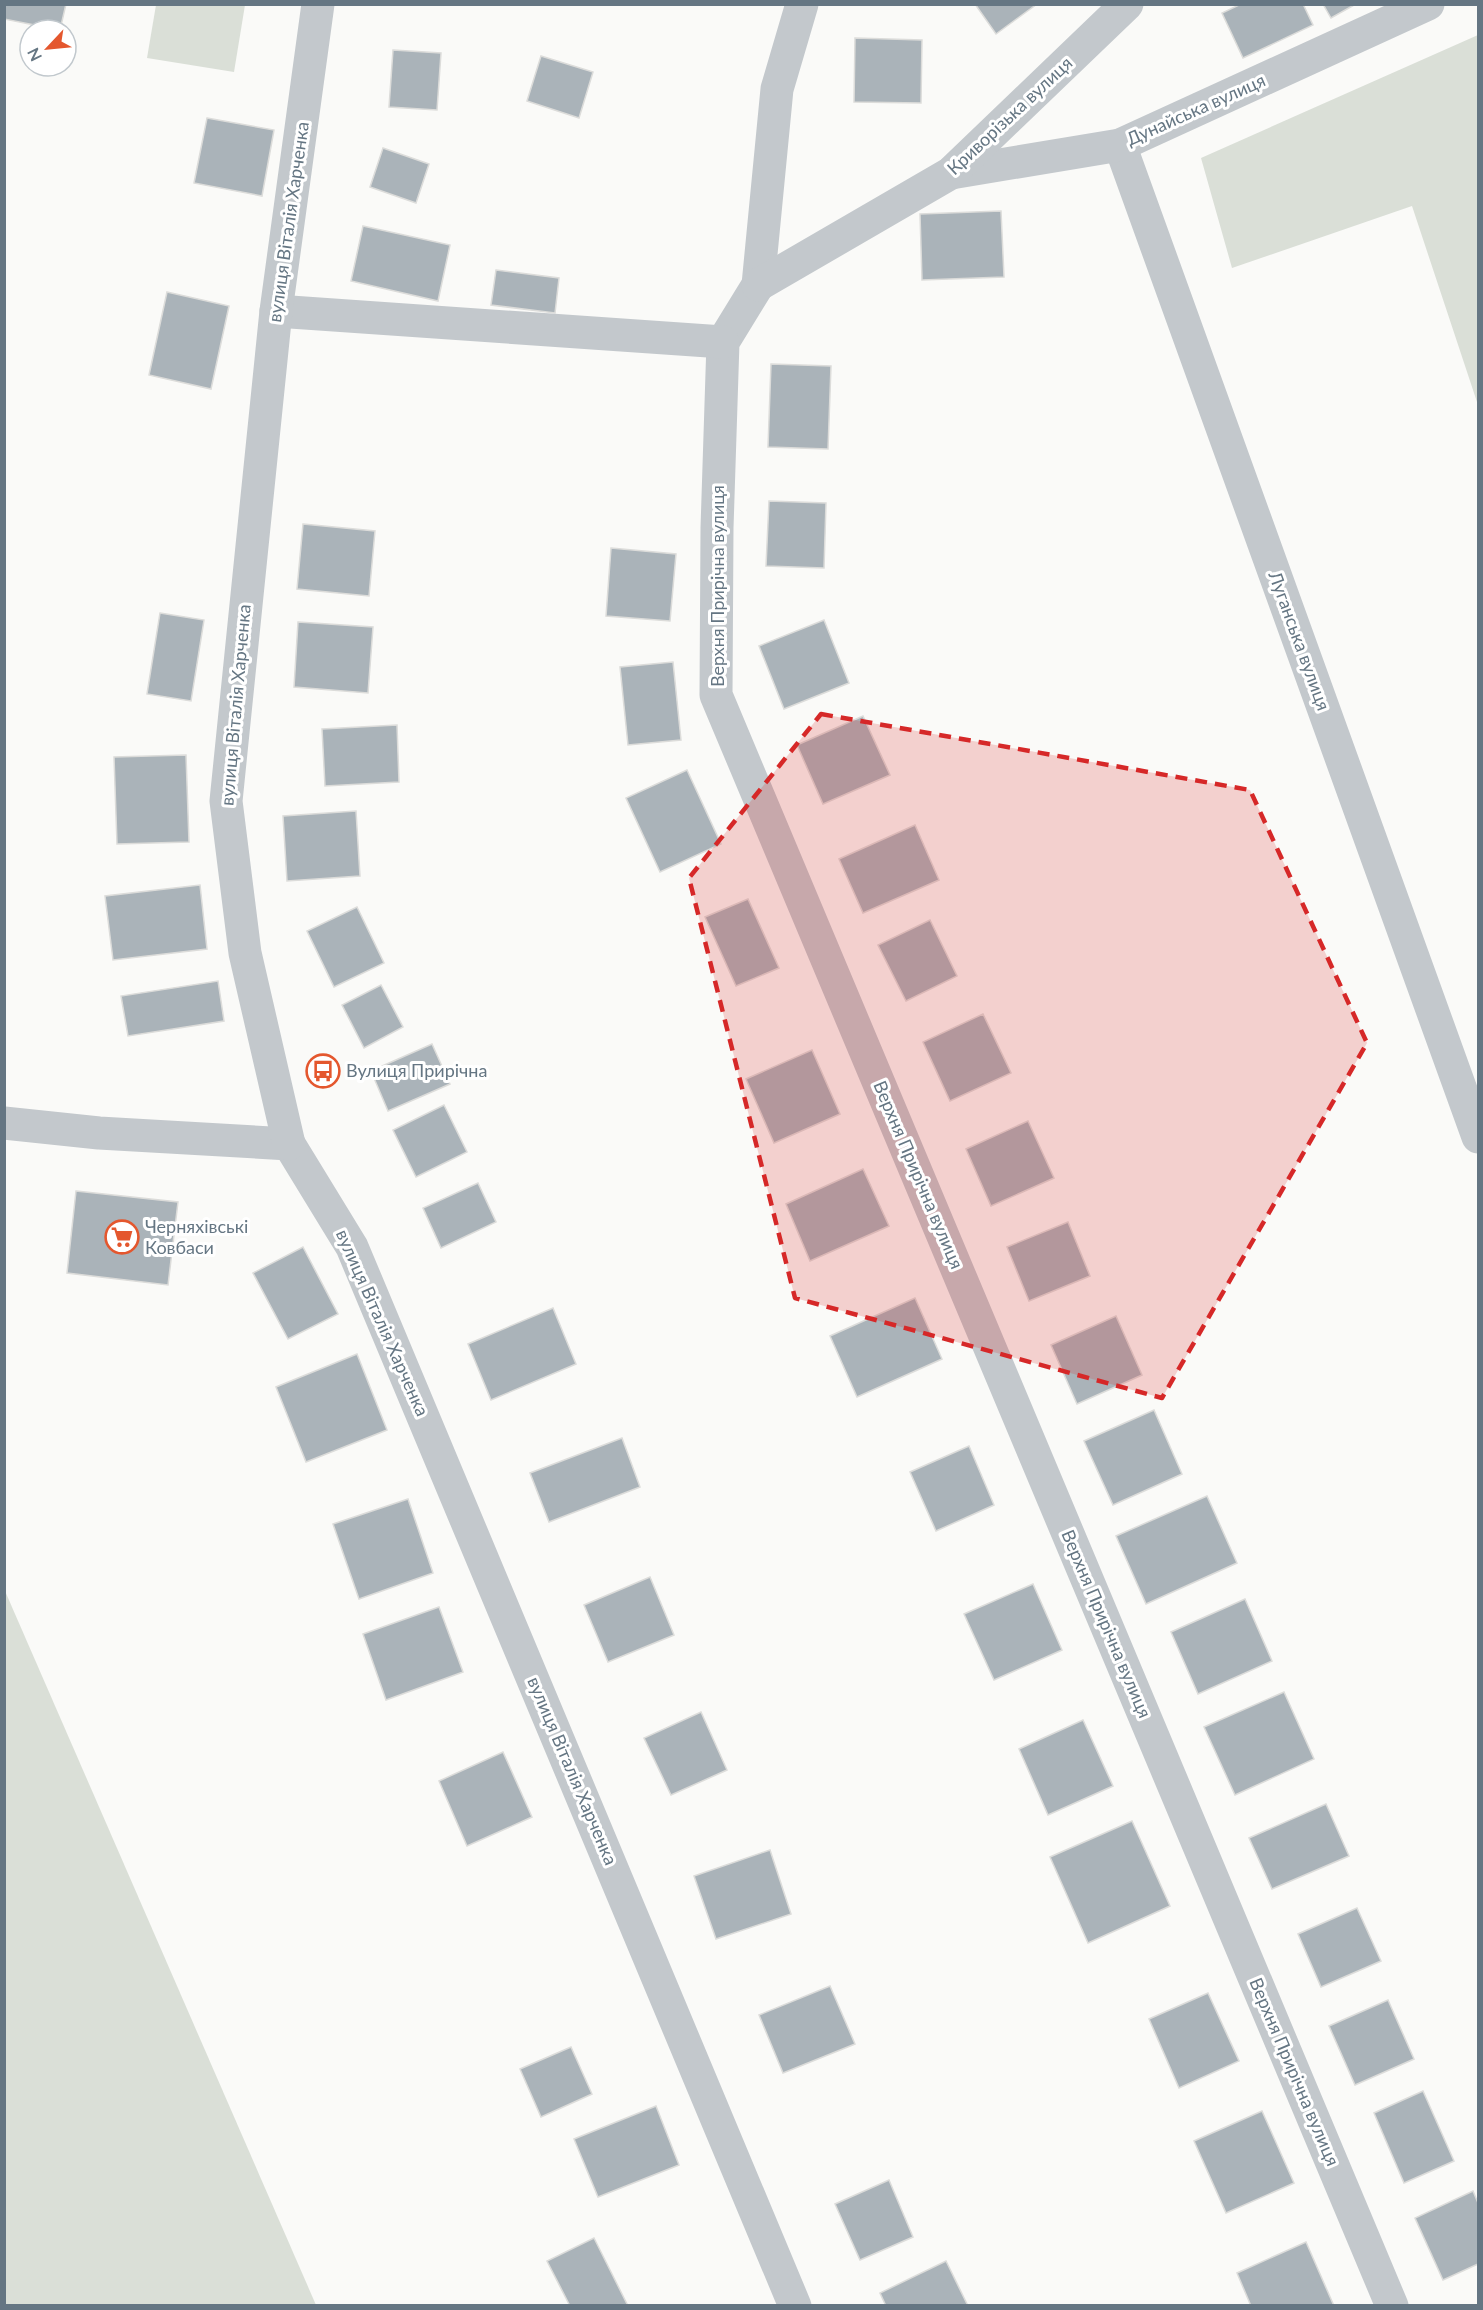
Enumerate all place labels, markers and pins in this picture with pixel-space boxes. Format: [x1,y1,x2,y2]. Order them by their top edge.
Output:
bus stop icon: Вулиця Прирічна [305,1053,341,1089]
place label: Вулиця Прирічна [346,1059,487,1081]
place label: Черняхівські Ковбаси [145,1215,248,1258]
supermarket icon: Черняхівські Ковбаси [104,1219,140,1255]

